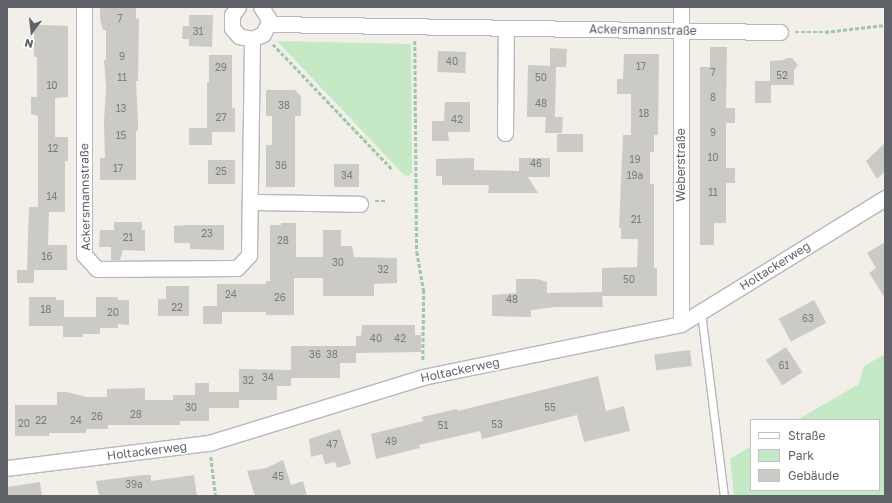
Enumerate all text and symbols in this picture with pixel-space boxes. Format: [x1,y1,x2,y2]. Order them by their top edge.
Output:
north arrow [12,12,52,52]
house number: 7 [117,13,123,25]
street label: Ackersmannstraße [589,22,697,38]
house number: 31 [193,26,203,38]
text: N [23,37,34,51]
house number: 9 [119,51,125,63]
house number: 40 [446,56,458,68]
house number: 17 [636,61,646,73]
house number: 29 [215,62,227,74]
house number: 7 [710,67,716,79]
house number: 52 [776,70,788,82]
house number: 11 [117,72,127,84]
house number: 50 [535,72,547,84]
house number: 10 [46,80,58,92]
house number: 8 [710,92,716,104]
house number: 48 [535,98,547,110]
house number: 38 [278,100,290,112]
house number: 13 [116,103,126,115]
house number: 18 [639,108,649,120]
house number: 27 [215,112,227,124]
house number: 42 [451,114,463,126]
house number: 9 [710,127,716,139]
street label: Weberstraße [674,128,688,202]
house number: 15 [116,130,126,142]
house number: 12 [48,143,58,155]
street label: Ackersmannstraße [77,143,93,251]
house number: 10 [707,152,719,164]
house number: 19 [630,154,640,166]
house number: 46 [530,158,542,170]
house number: 36 [275,160,287,172]
house number: 17 [113,163,123,175]
house number: 25 [215,166,227,178]
house number: 34 [341,170,353,182]
house number: 19a [627,170,643,182]
house number: 11 [708,187,718,199]
house number: 14 [47,191,57,203]
house number: 21 [631,214,641,226]
house number: 23 [201,228,213,240]
house number: 21 [123,232,133,244]
house number: 28 [277,235,289,247]
street label: Holtackerweg [737,239,813,293]
house number: 16 [42,251,52,263]
house number: 30 [332,257,344,269]
house number: 32 [377,264,389,276]
house number: 50 [623,274,635,286]
house number: 24 [225,289,237,301]
house number: 26 [274,292,286,304]
house number: 48 [506,294,518,306]
house number: 22 [171,302,183,314]
house number: 18 [41,304,51,316]
house number: 20 [107,307,119,319]
house number: 63 [802,313,814,325]
house number: 40 [370,333,382,345]
house number: 42 [394,333,406,345]
house number: 36 [309,349,321,361]
house number: 38 [326,349,338,361]
street label: Holtackerweg [419,355,501,385]
house number: 61 [779,360,789,372]
house number: 34 [262,372,274,384]
house number: 32 [242,375,254,387]
house number: 30 [185,402,197,414]
house number: 55 [544,402,556,414]
house number: 28 [130,409,142,421]
house number: 26 [91,411,103,423]
house number: 22 [35,415,47,427]
house number: 24 [70,415,82,427]
house number: 20 [18,418,30,430]
house number: 53 [491,419,503,431]
legend [750,419,880,491]
house number: 51 [438,420,448,432]
text: Straße [788,428,826,443]
house number: 49 [385,436,397,448]
street label: Holtackerweg [106,439,188,463]
house number: 47 [326,439,338,451]
text: Park [788,448,814,463]
text: Gebäude [788,468,839,483]
house number: 45 [272,471,284,483]
house number: 39a [125,479,143,491]

